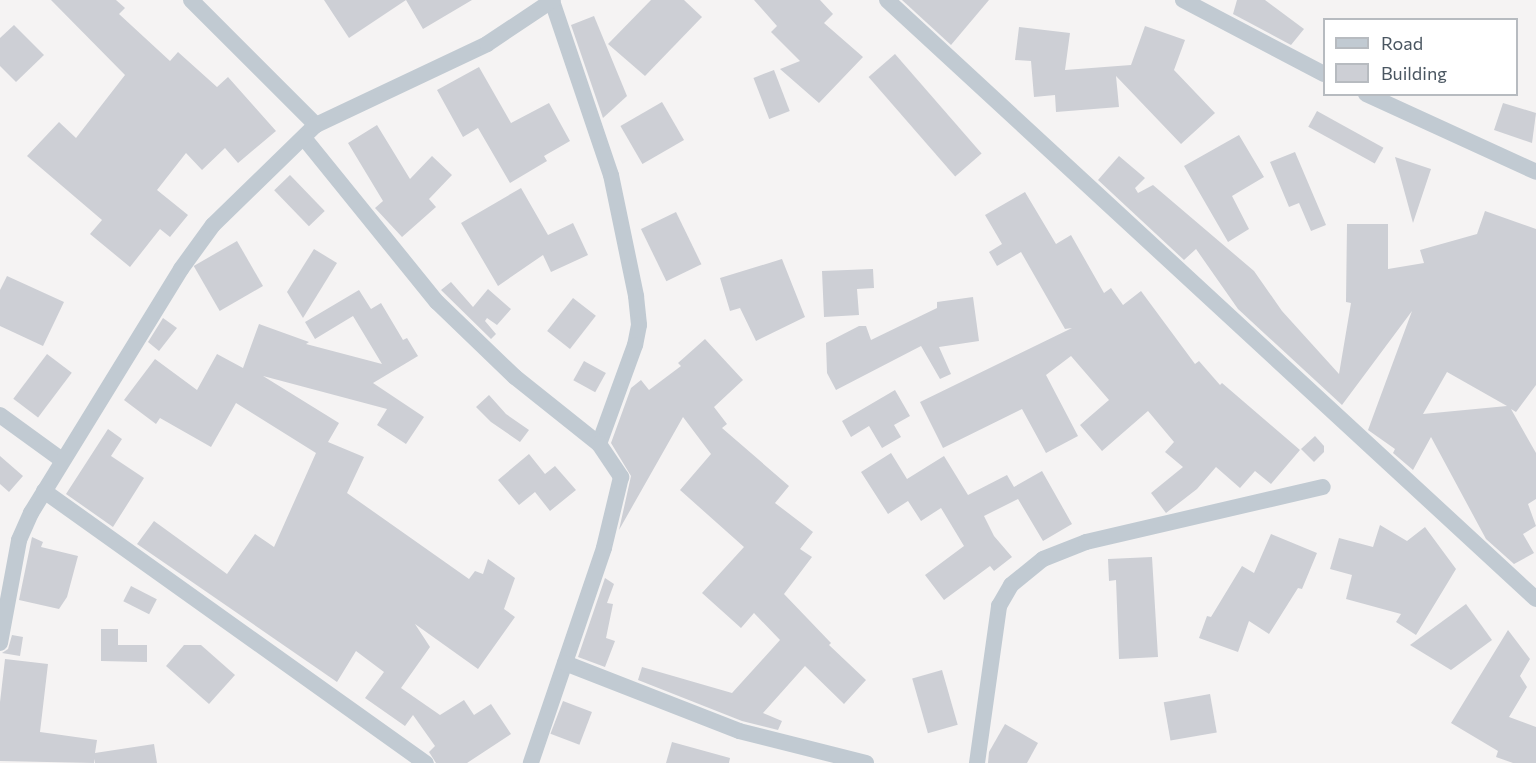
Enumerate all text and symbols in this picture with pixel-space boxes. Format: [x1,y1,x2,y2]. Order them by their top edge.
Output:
legend [1323,18,1518,96]
text: Road [1381,32,1423,54]
text: Building [1381,62,1447,84]

